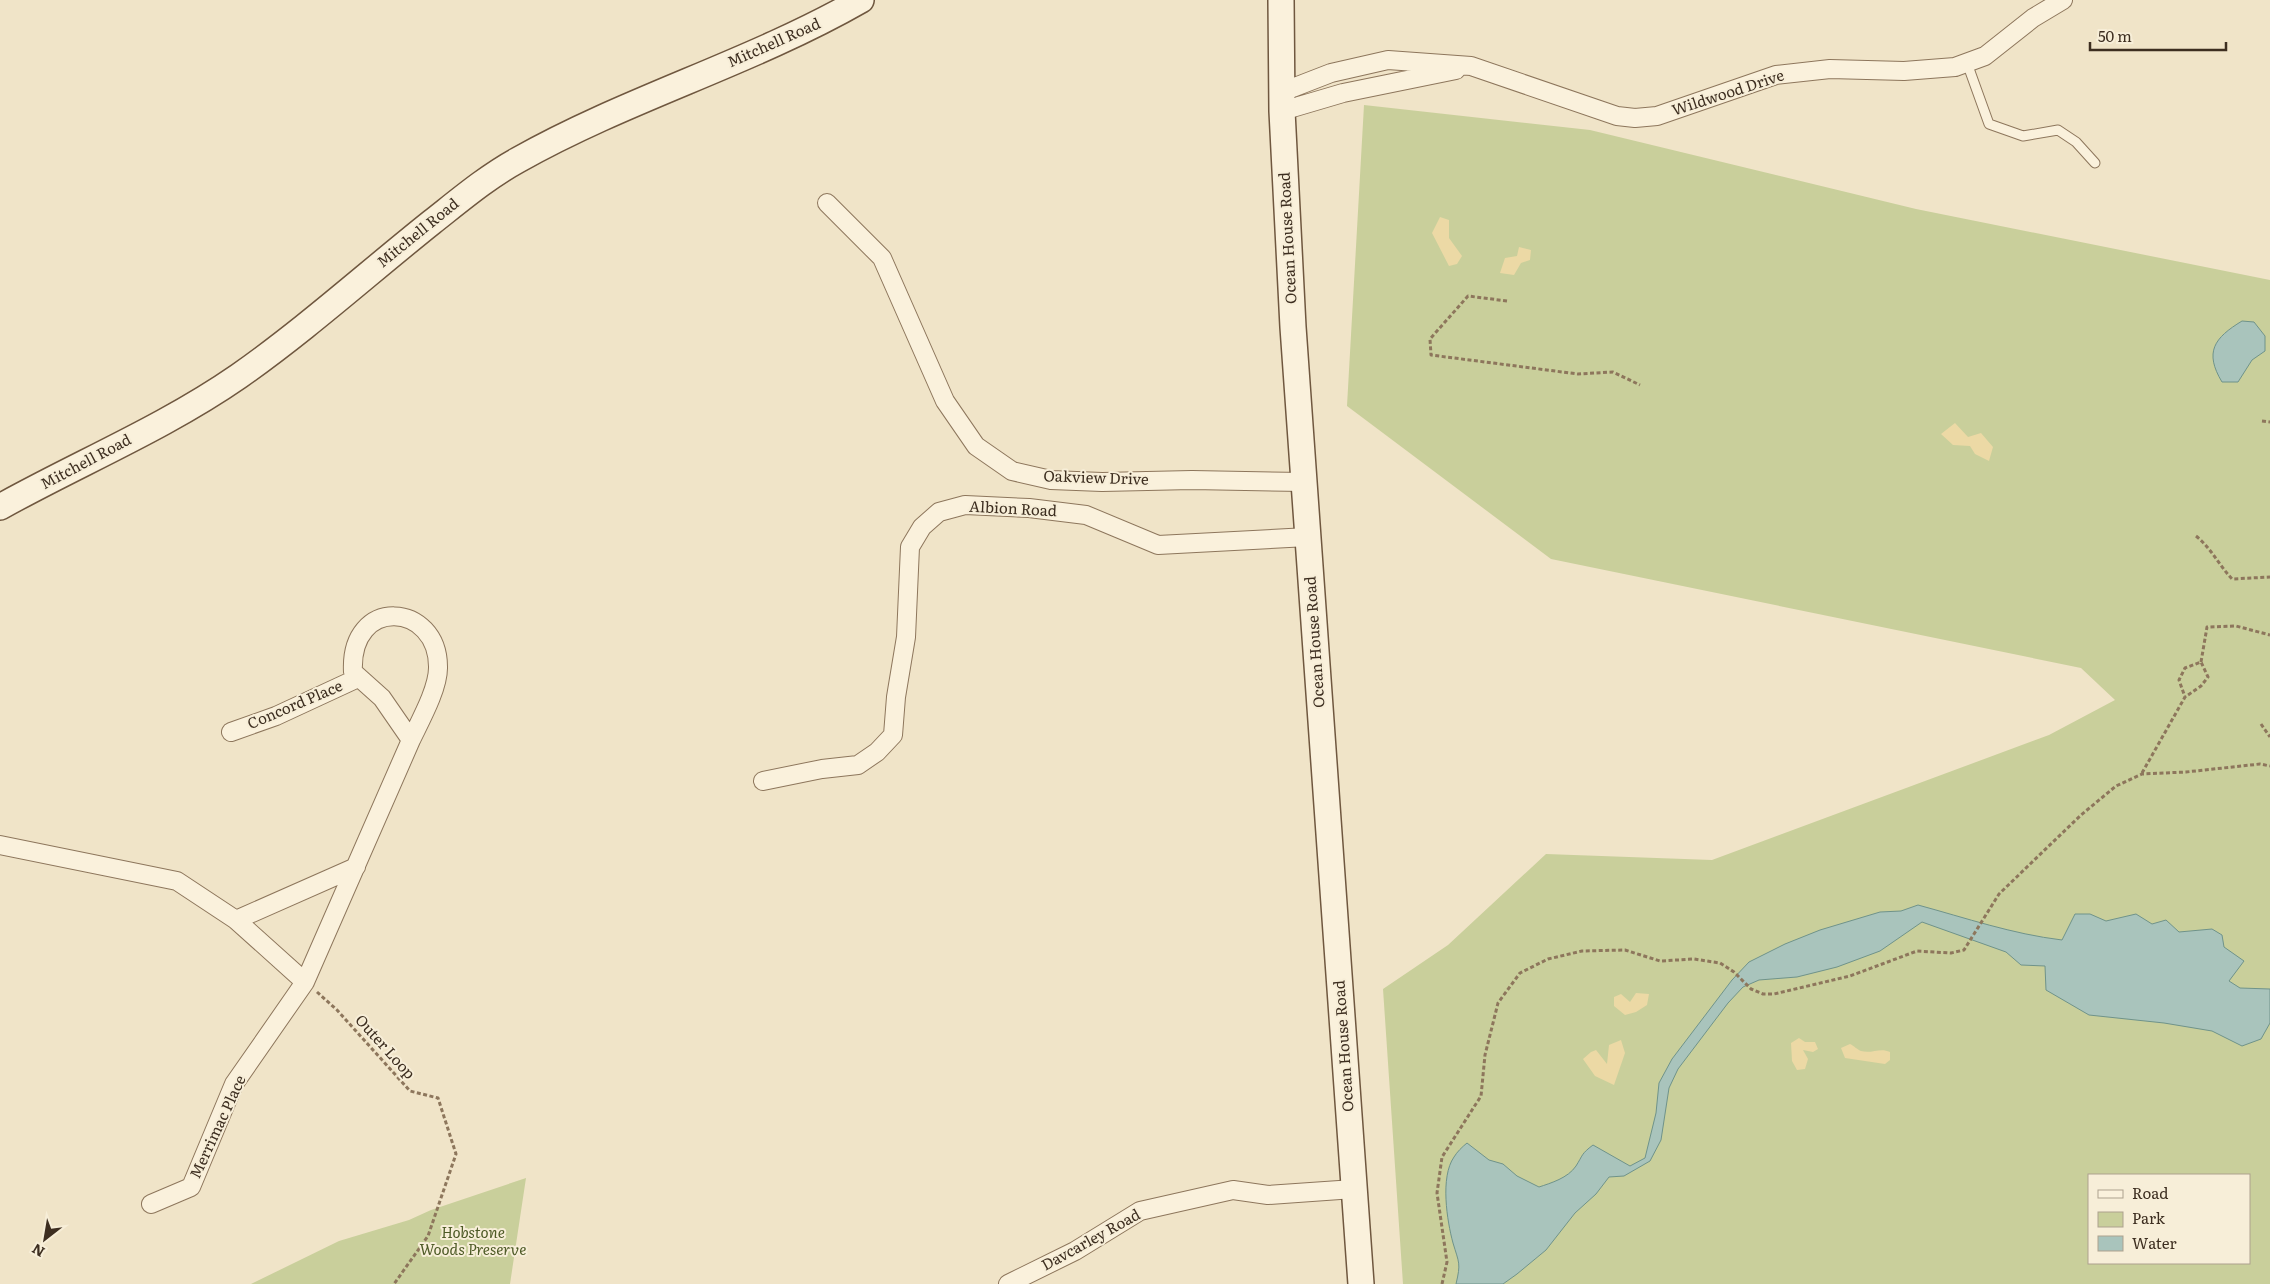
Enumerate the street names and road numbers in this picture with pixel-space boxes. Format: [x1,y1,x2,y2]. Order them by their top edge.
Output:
street label: Mitchell Road [723,11,824,72]
street label: Wildwood Drive [1668,63,1787,121]
street label: Ocean House Road [1272,172,1301,305]
street label: Mitchell Road [371,192,463,272]
street label: Mitchell Road [36,427,135,494]
street label: Oakview Drive [1043,463,1149,490]
street label: Albion Road [968,494,1058,521]
street label: Ocean House Road [1297,575,1330,709]
street label: Concord Place [243,673,346,734]
street label: Ocean House Road [1326,979,1359,1113]
street label: Outer Loop [351,1008,422,1084]
street label: Merrimac Place [183,1071,251,1182]
street label: Davcarley Road [1037,1202,1144,1275]

